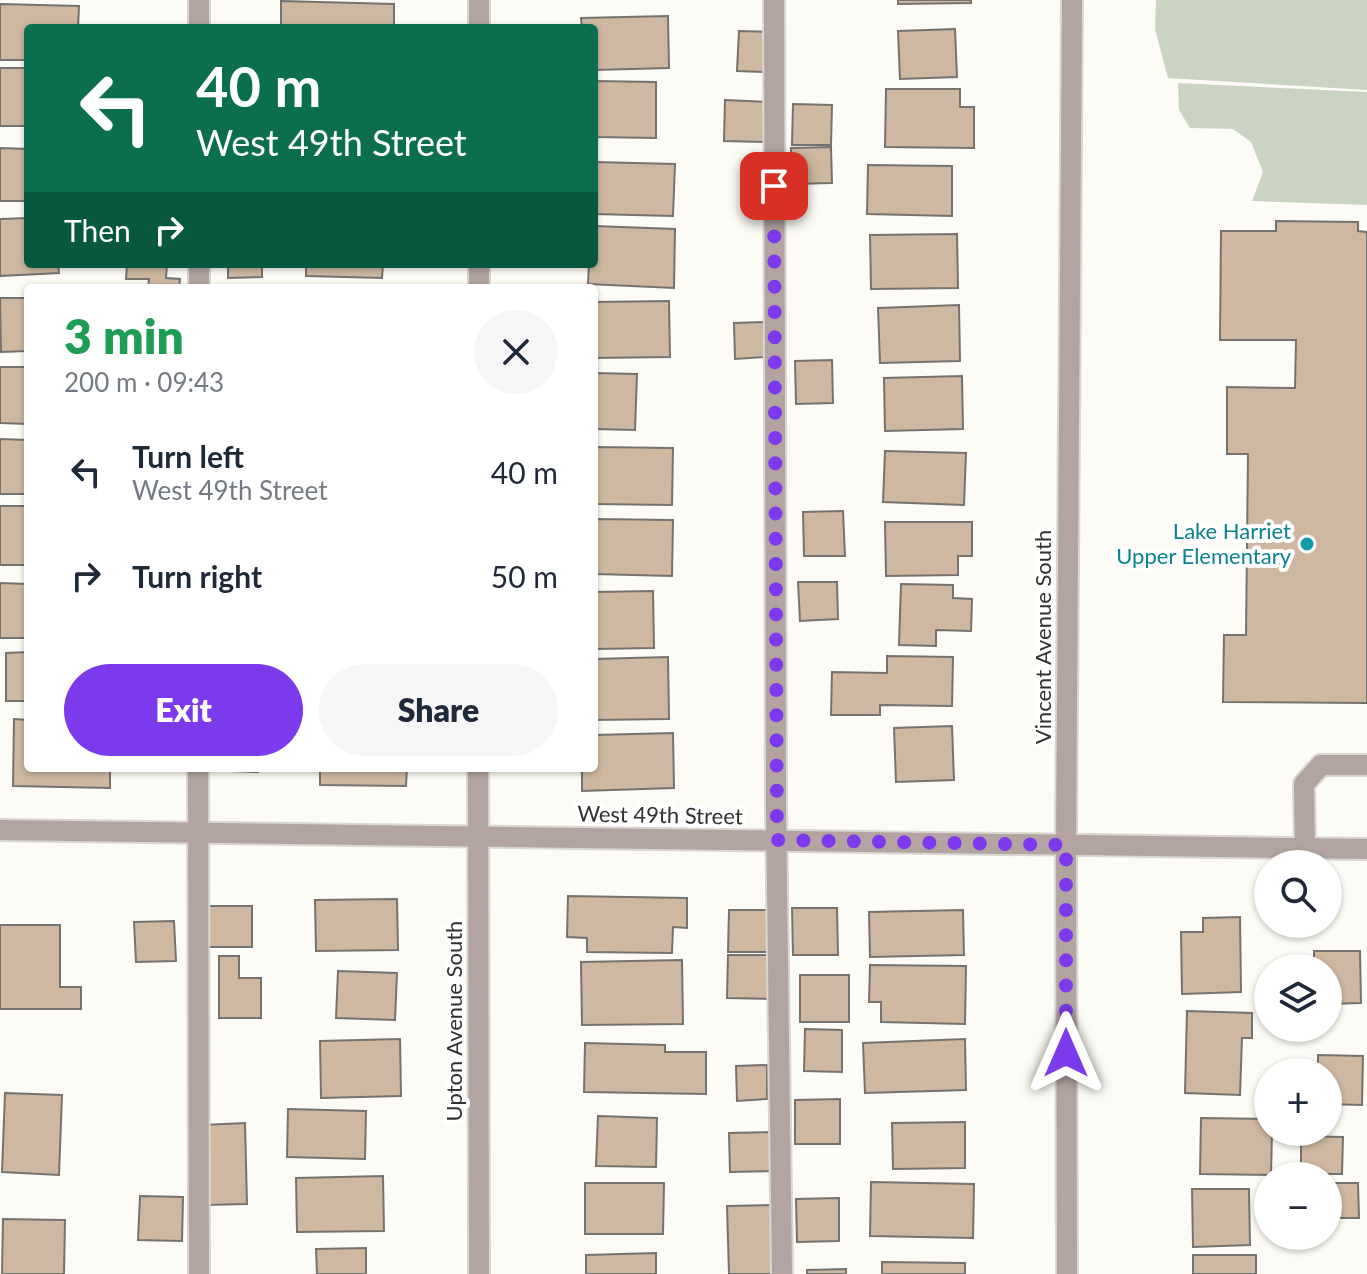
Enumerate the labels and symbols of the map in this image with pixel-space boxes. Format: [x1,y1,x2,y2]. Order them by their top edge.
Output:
pin [740,152,808,220]
place label: Lake Harriet Upper Elementary [1116,517,1292,569]
street label: Vincent Avenue South [1029,530,1056,744]
marker: Lake Harriet Upper Elementary [1298,535,1316,553]
street label: West 49th Street [577,800,743,829]
street label: Upton Avenue South [440,921,467,1121]
position arrow [1024,1011,1108,1095]

